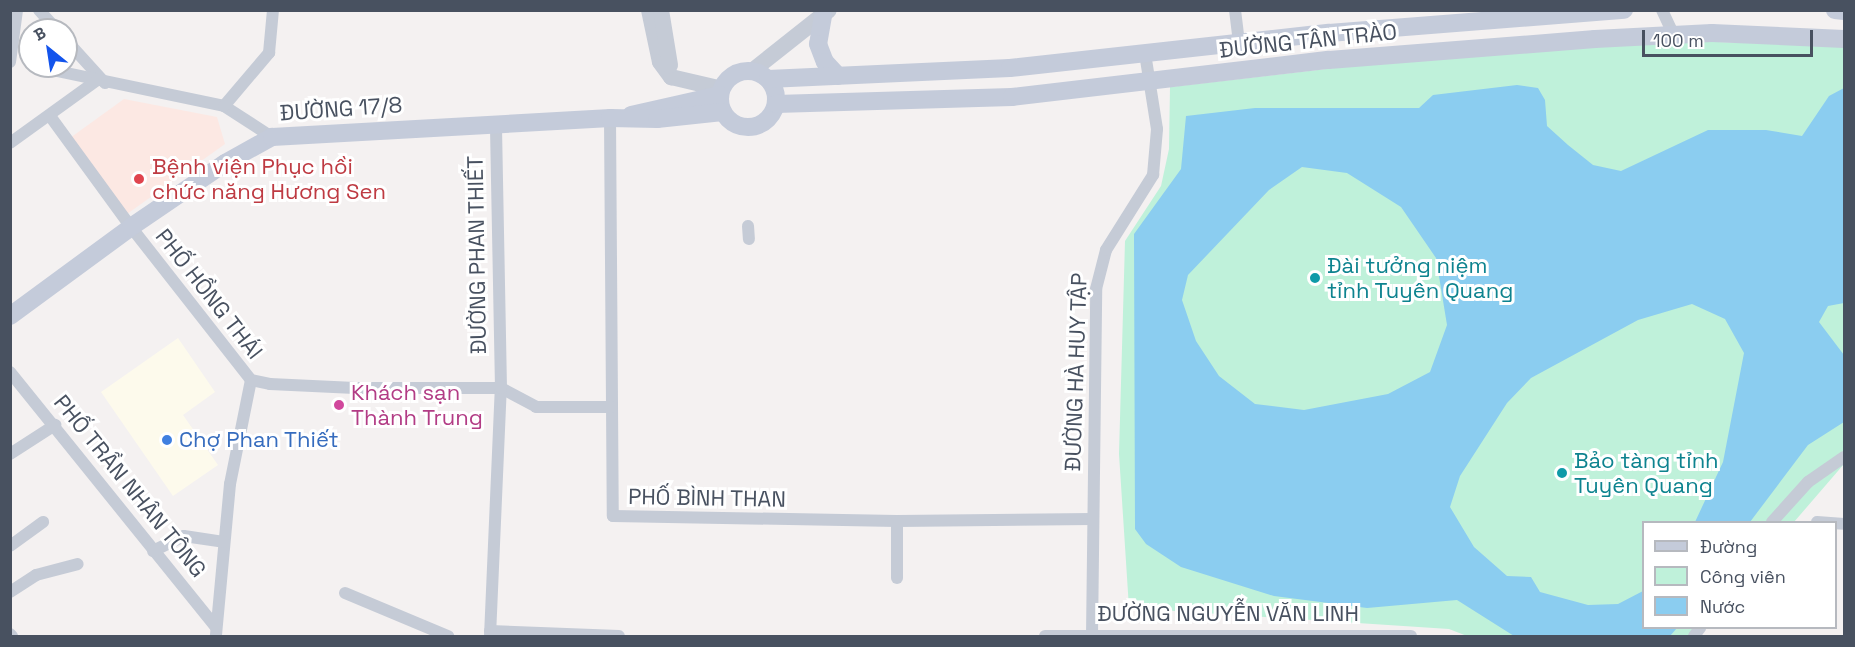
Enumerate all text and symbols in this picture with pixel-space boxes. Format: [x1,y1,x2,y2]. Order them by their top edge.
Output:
north arrow [18,18,78,78]
street label: ĐƯỜNG TÂN TRÀO [1217,18,1399,64]
scale bar [1645,18,1816,56]
text: B [30,22,50,45]
text: 100 m [1653,29,1704,52]
street label: ĐƯỜNG 17/8 [279,92,403,126]
place label: Bệnh viện Phục hồi chức năng Hương Sen [152,153,386,204]
street label: ĐƯỜNG PHAN THIẾT [462,155,492,355]
marker: Bệnh viện Phục hồi chức năng Hương Sen [130,170,148,188]
street label: PHỐ HỒNG THÁI [150,223,268,365]
place label: Đài tưởng niệm tỉnh Tuyên Quang [1327,252,1514,304]
marker: Đài tưởng niệm tỉnh Tuyên Quang [1308,271,1322,285]
street label: ĐƯỜNG HÀ HUY TẬP [1059,272,1093,472]
place label: Khách sạn Thành Trung [351,379,483,430]
street label: PHỐ TRẦN NHÂN TÔNG [48,389,212,583]
marker: Khách sạn Thành Trung [332,398,346,412]
place label: Chợ Phan Thiết [179,427,339,453]
marker: Chợ Phan Thiết [160,433,174,447]
place label: Bảo tàng tỉnh Tuyên Quang [1574,447,1719,499]
marker: Bảo tàng tỉnh Tuyên Quang [1555,466,1569,480]
street label: PHỐ BÌNH THAN [628,483,786,513]
legend [1642,521,1837,629]
text: Đường [1700,535,1757,558]
text: Công viên [1700,565,1786,588]
text: Nước [1700,595,1745,618]
street label: ĐƯỜNG NGUYỄN VĂN LINH [1097,601,1359,627]

